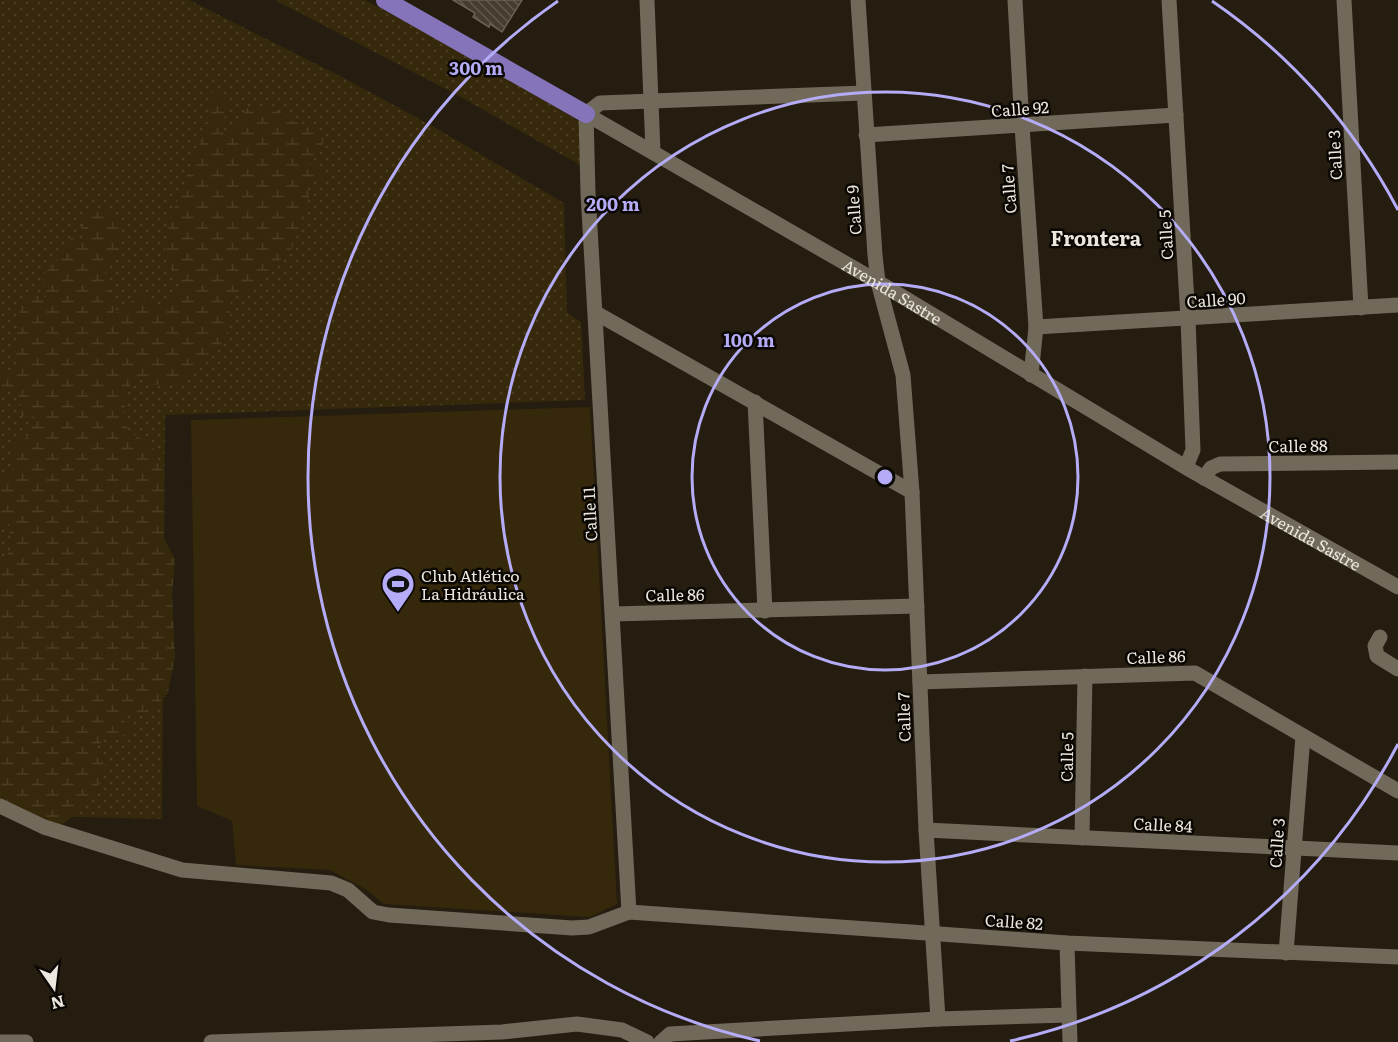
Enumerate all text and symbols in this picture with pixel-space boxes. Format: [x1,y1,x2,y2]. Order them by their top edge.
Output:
text: 300 m [449,54,503,81]
street label: Calle 92 [990,94,1050,122]
street label: Calle 3 [1321,129,1347,181]
street label: Calle 7 [994,163,1022,215]
street label: Calle 9 [839,184,867,236]
text: 200 m [586,190,640,217]
street label: Calle 5 [1152,209,1178,261]
district label: Frontera [1051,222,1142,252]
street label: Avenida Sastre [838,252,947,330]
street label: Calle 90 [1186,285,1246,313]
text: 100 m [723,326,775,353]
street label: Calle 88 [1268,432,1328,458]
centre of rings [875,467,895,487]
street label: Calle 11 [576,486,602,542]
street label: Avenida Sastre [1256,500,1366,576]
place label: Club Atlético La Hidráulica [421,563,525,605]
sports icon: Club Atlético La Hidráulica [380,566,416,613]
street label: Calle 86 [645,581,705,607]
street label: Calle 86 [1126,643,1186,669]
street label: Calle 7 [890,692,916,742]
street label: Calle 5 [1054,732,1078,782]
street label: Calle 84 [1133,810,1193,838]
street label: Calle 3 [1262,817,1290,869]
street label: Calle 82 [984,907,1044,935]
north arrow [24,958,84,1018]
text: N [48,990,67,1017]

